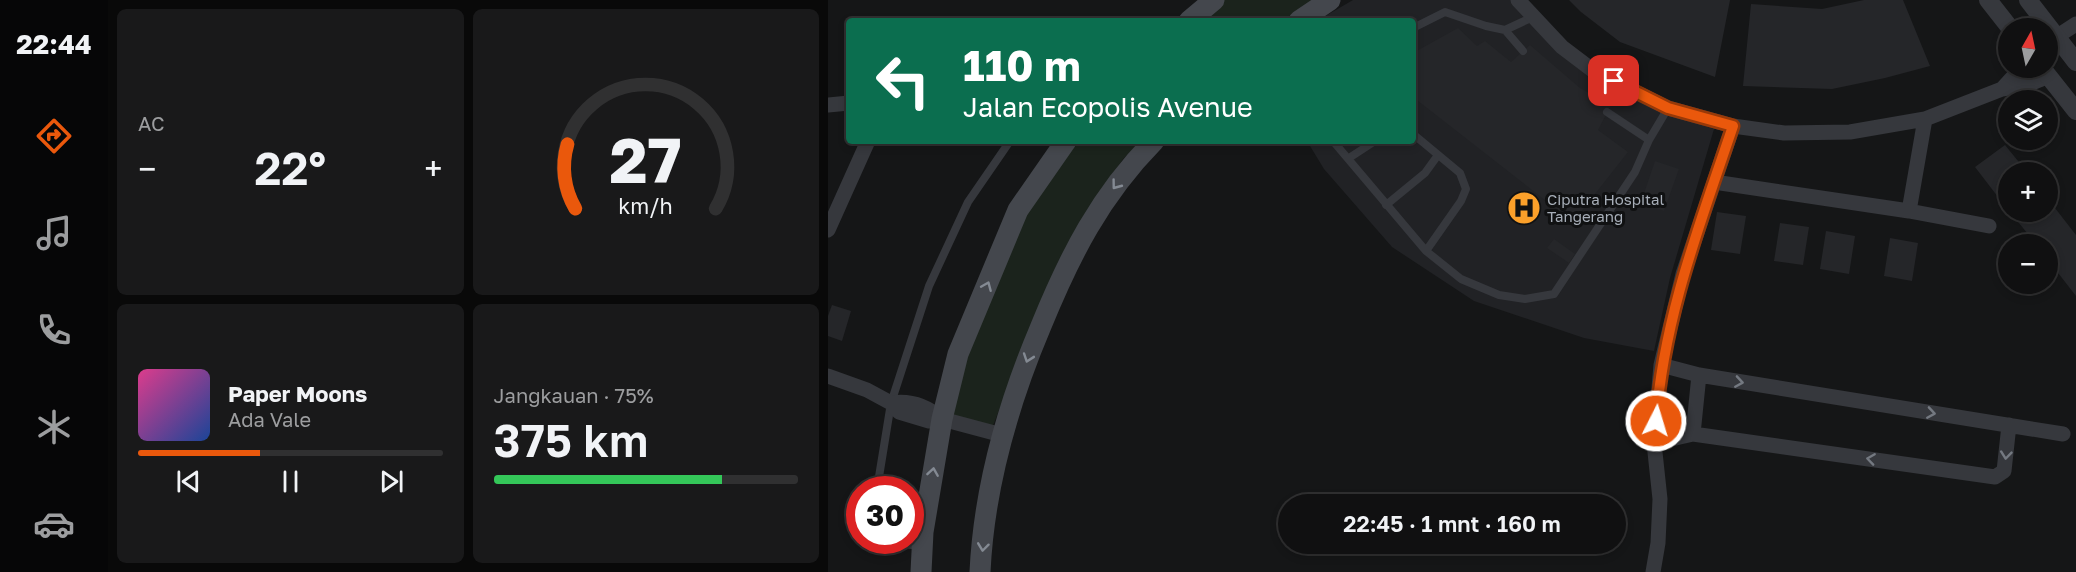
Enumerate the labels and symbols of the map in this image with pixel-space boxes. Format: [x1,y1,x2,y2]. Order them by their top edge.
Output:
north arrow [1998,18,2058,78]
pin [1588,55,1639,106]
one-way arrow [1112,178,1123,189]
hospital icon: Ciputra Hospital Tangerang [1506,190,1542,226]
place label: Ciputra Hospital Tangerang [1547,190,1665,225]
one-way arrow [980,281,992,292]
one-way arrow [1022,352,1035,363]
one-way arrow [1734,375,1743,387]
position arrow [1624,389,1688,453]
one-way arrow [1927,406,1936,418]
one-way arrow [2000,451,2013,460]
one-way arrow [1866,454,1875,466]
one-way arrow [926,468,938,477]
speed limit sign: 30 [846,476,924,554]
one-way arrow [977,542,989,552]

